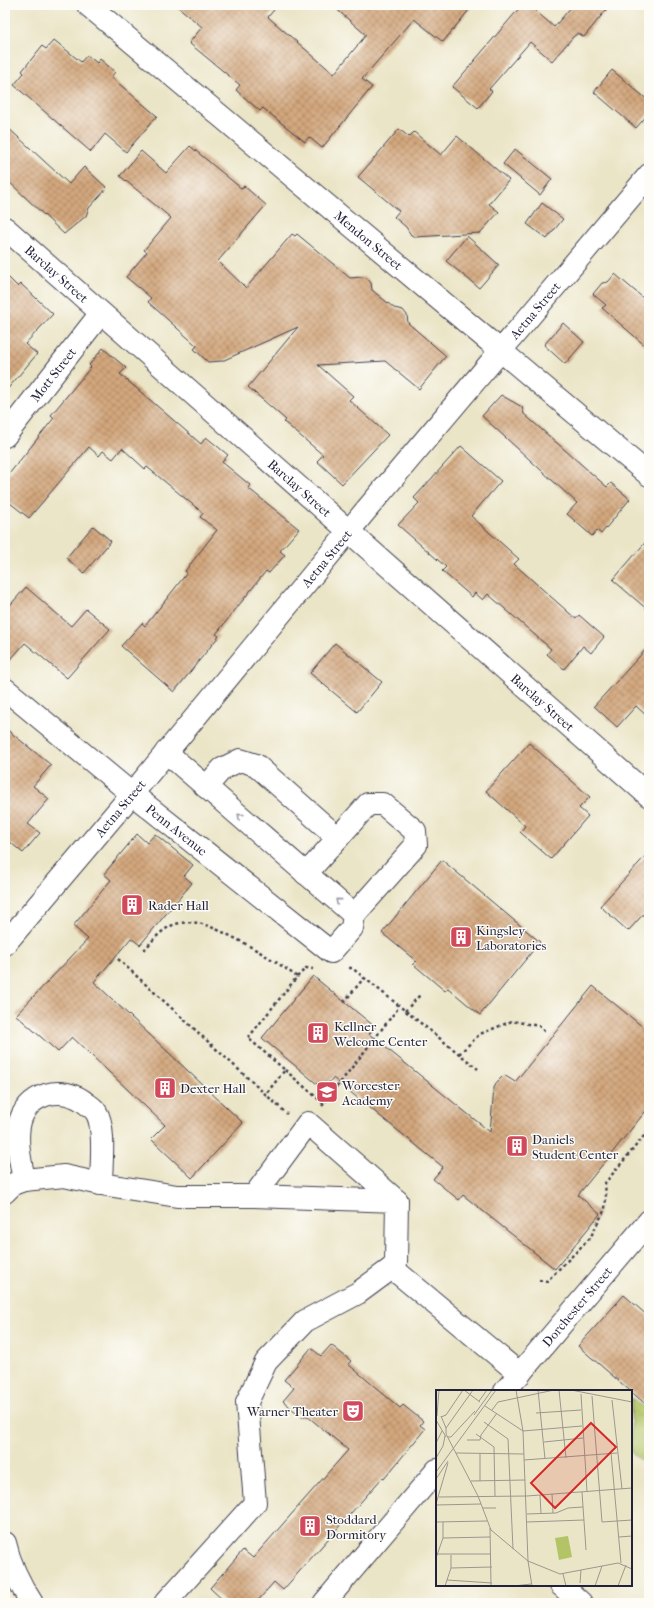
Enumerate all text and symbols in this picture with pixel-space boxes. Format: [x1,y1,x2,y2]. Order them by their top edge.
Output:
street label: Mendon Street [332,207,406,273]
street label: Barclay Street [22,242,92,306]
street label: Aetna Street [506,278,563,343]
street label: Mott Street [27,344,79,405]
street label: Barclay Street [265,456,335,520]
street label: Aetna Street [298,526,355,591]
street label: Barclay Street [508,670,578,734]
street label: Aetna Street [91,776,149,841]
street label: Penn Avenue [143,801,211,859]
one-way arrow [237,813,244,820]
building icon: Rader Hall [119,892,145,918]
place label: Rader Hall [148,898,209,913]
one-way arrow [335,899,342,906]
place label: Kingsley Laboratories [476,923,547,953]
building icon: Kingsley Laboratories [448,924,474,950]
place label: Kellner Welcome Center [333,1019,428,1049]
building icon: Kellner Welcome Center [305,1020,331,1046]
building icon: Dexter Hall [152,1075,178,1101]
place label: Worcester Academy [341,1078,400,1108]
school or university icon: Worcester Academy [314,1079,340,1105]
place label: Dexter Hall [180,1081,246,1096]
place label: Daniels Student Center [532,1132,619,1162]
building icon: Daniels Student Center [504,1133,530,1159]
street label: Dorchester Street [539,1263,615,1349]
inset map [436,1390,632,1586]
theatre icon: Warner Theater [340,1398,366,1424]
place label: Warner Theater [246,1404,338,1419]
place label: Stoddard Dormitory [326,1512,387,1542]
building icon: Stoddard Dormitory [297,1513,323,1539]

